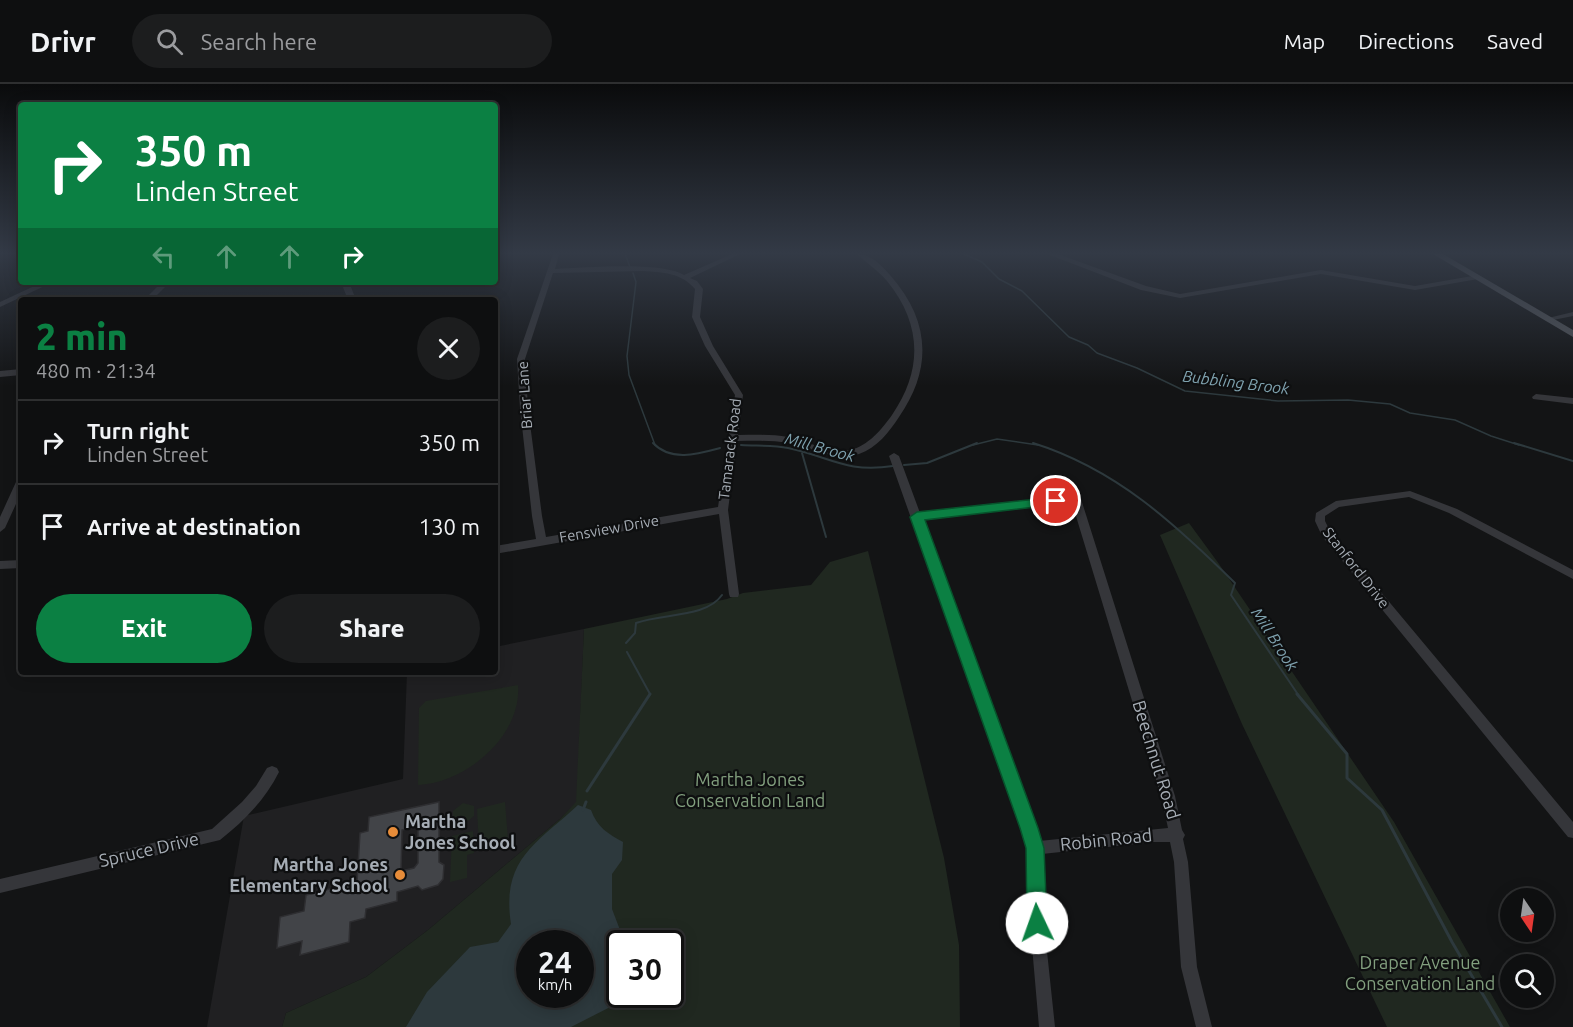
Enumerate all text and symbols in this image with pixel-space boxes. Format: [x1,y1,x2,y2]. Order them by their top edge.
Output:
search box [132,14,552,68]
icon: search [153,25,186,58]
text: Drivr [30,26,96,57]
text: Search here [201,29,317,54]
text: Map [1284,29,1325,53]
text: Directions [1358,29,1454,53]
text: Saved [1487,29,1543,53]
icon: right [36,126,114,204]
text: 350 m [135,127,252,174]
text: Linden Street [135,176,298,206]
icon: left [147,240,180,273]
icon: ahead [210,240,243,273]
icon: ahead [273,240,306,273]
icon: right [336,240,369,273]
text: 2 min [36,316,128,357]
button: close [417,317,480,380]
text: 480 m · 21:34 [36,359,156,382]
street label: Briar Lane [514,361,535,429]
water label: Bubbling Brook [1182,367,1291,398]
street label: Tamarack Road [715,397,744,501]
text: Turn right [87,418,189,443]
icon: right [36,426,69,459]
water label: Mill Brook [783,429,858,465]
text: 350 m [419,430,480,455]
text: Linden Street [87,443,208,466]
pin [1030,475,1081,526]
icon: arrive [1039,484,1072,517]
icon: arrive [36,510,69,543]
street label: Fensview Drive [558,511,660,546]
text: Arrive at destination [87,514,301,539]
text: 130 m [419,514,480,539]
street label: Stanford Drive [1320,524,1393,611]
button: Exit [36,594,252,663]
button: Share [264,594,480,663]
water label: Mill Brook [1248,604,1303,675]
street label: Beechnut Road [1129,698,1185,822]
park label: Martha Jones Conservation Land [675,769,825,810]
place label: Martha Jones School [405,811,516,852]
street label: Robin Road [1059,824,1153,854]
marker: Martha Jones School [386,825,400,839]
street label: Spruce Drive [97,828,201,870]
place label: Martha Jones Elementary School [229,854,389,895]
marker: Martha Jones Elementary School [393,868,407,882]
north arrow [1500,888,1554,942]
map controls [1500,888,1554,1008]
position arrow [1005,891,1069,955]
speed limit sign: 30 [606,930,684,1008]
text: 24 [538,945,572,979]
park label: Draper Avenue Conservation Land [1345,952,1495,993]
button: search [1500,954,1554,1008]
text: km/h [538,976,572,993]

